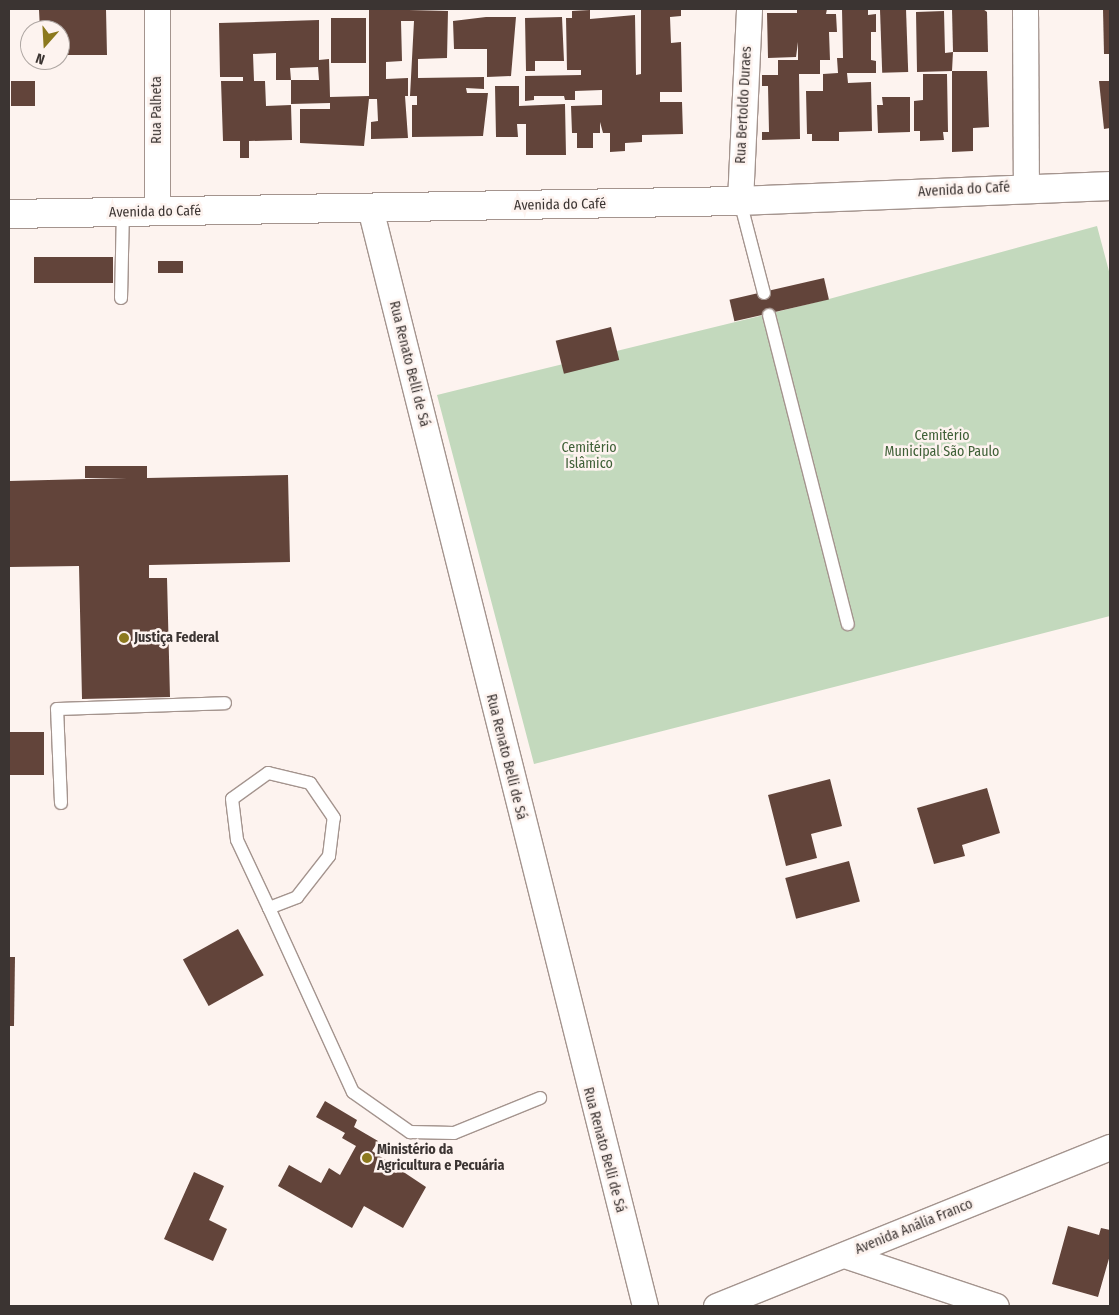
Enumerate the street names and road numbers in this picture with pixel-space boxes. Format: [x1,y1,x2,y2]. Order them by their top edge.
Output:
street label: Rua Bertoldo Duraes [733,46,755,164]
street label: Rua Palheta [149,76,165,144]
street label: Avenida do Café [918,179,1010,201]
street label: Avenida do Café [514,196,606,214]
street label: Avenida do Café [109,203,201,221]
street label: Rua Renato Belli de Sá [385,299,433,429]
street label: Rua Renato Belli de Sá [482,692,530,822]
street label: Rua Renato Belli de Sá [579,1086,629,1214]
street label: Avenida Anália Franco [853,1196,975,1258]

